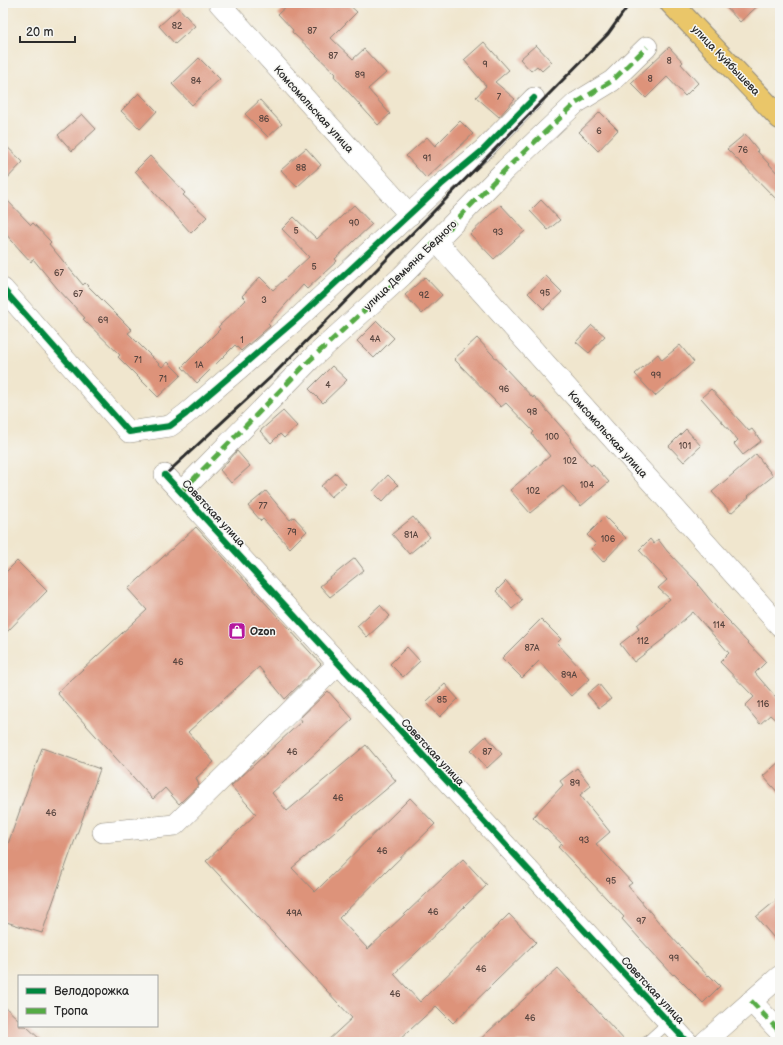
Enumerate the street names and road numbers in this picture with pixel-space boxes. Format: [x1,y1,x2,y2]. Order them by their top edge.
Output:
street label: улица Куйбышева [689,23,763,99]
street label: Комсомольская улица [271,63,357,156]
street label: улица Демьяна Бедного [361,217,460,313]
street label: Комсомольская улица [565,388,651,481]
street label: Советская улица [179,477,248,550]
street label: Советская улица [398,716,467,789]
street label: Советская улица [618,954,687,1027]

